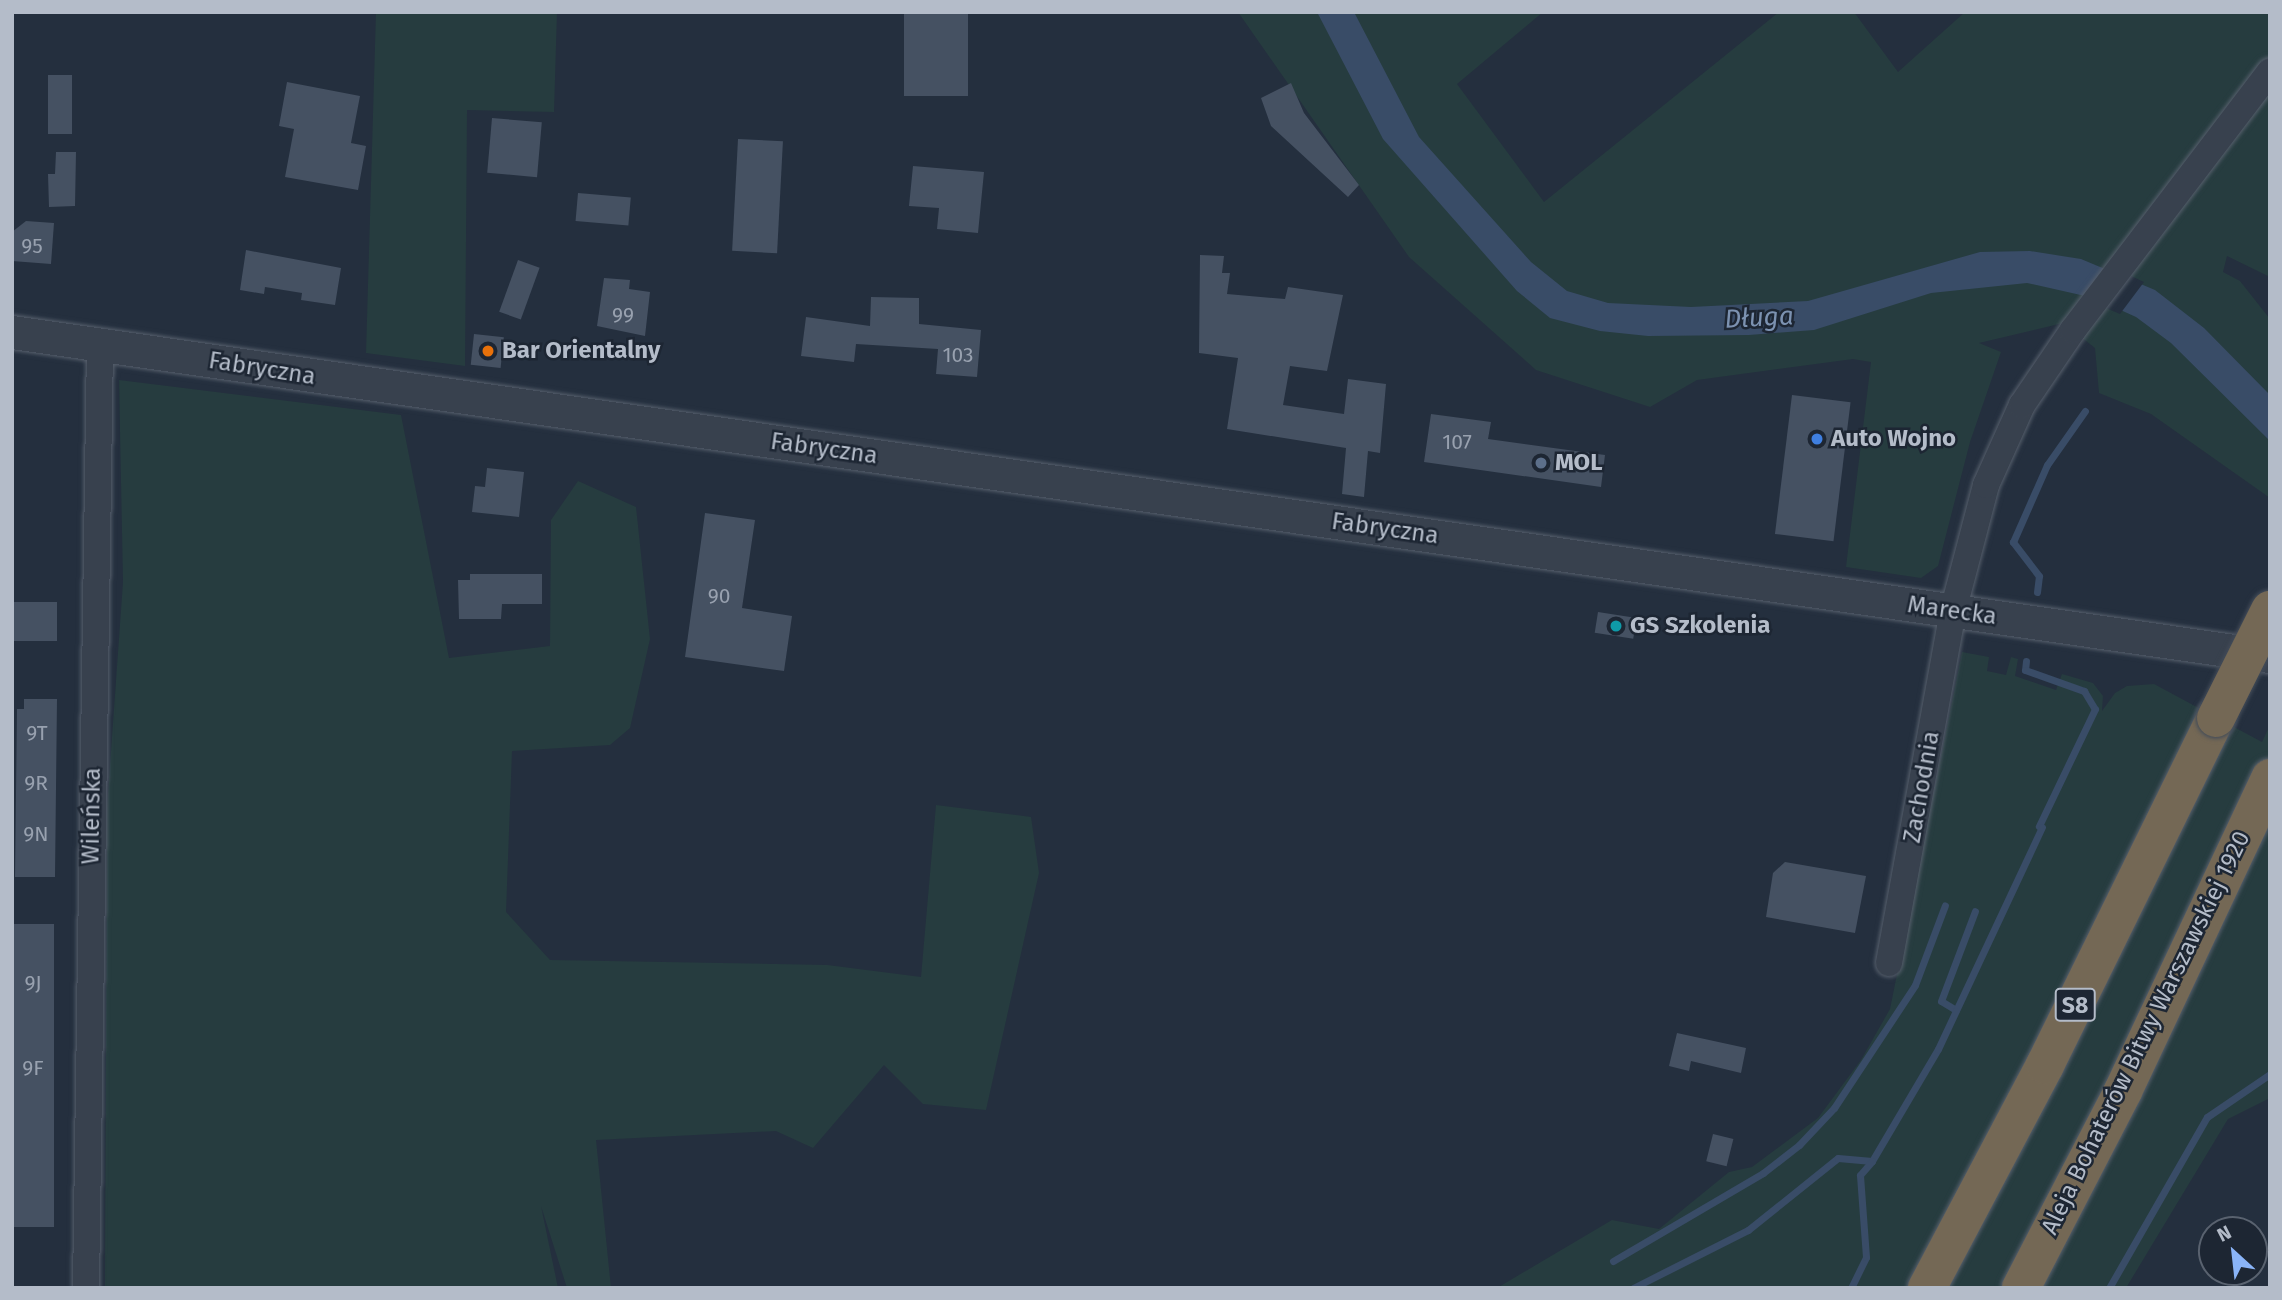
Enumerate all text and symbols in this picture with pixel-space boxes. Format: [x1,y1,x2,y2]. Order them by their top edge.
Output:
house number: 95 [21,233,43,259]
water label: Długa [1724,301,1794,335]
house number: 99 [612,302,634,328]
place label: Bar Orientalny [502,337,660,365]
house number: 103 [942,342,974,368]
marker: Bar Orientalny [480,343,496,359]
street label: Fabryczna [207,346,317,392]
place label: Auto Wojno [1831,425,1956,453]
street label: Fabryczna [769,427,879,471]
house number: 107 [1442,429,1472,455]
marker: Auto Wojno [1809,431,1825,447]
place label: MOL [1555,449,1603,477]
marker: MOL [1533,455,1549,471]
street label: Fabryczna [1330,507,1440,551]
house number: 90 [708,583,730,609]
street label: Marecka [1906,590,1998,632]
place label: GS Szkolenia [1630,612,1770,640]
marker: GS Szkolenia [1608,618,1624,634]
house number: 9T [26,720,48,746]
street label: Zachodnia [1898,729,1946,845]
street label: Wileńska [77,767,107,865]
house number: 9R [24,770,48,796]
house number: 9N [23,821,49,847]
street label: Aleja Bohaterów Bitwy Warszawskiej 1920 [2035,827,2257,1239]
house number: 9J [24,970,42,996]
road number: S8 [2054,986,2096,1024]
house number: 9F [22,1055,44,1081]
north arrow [2198,1216,2268,1286]
text: N [2213,1221,2235,1247]

